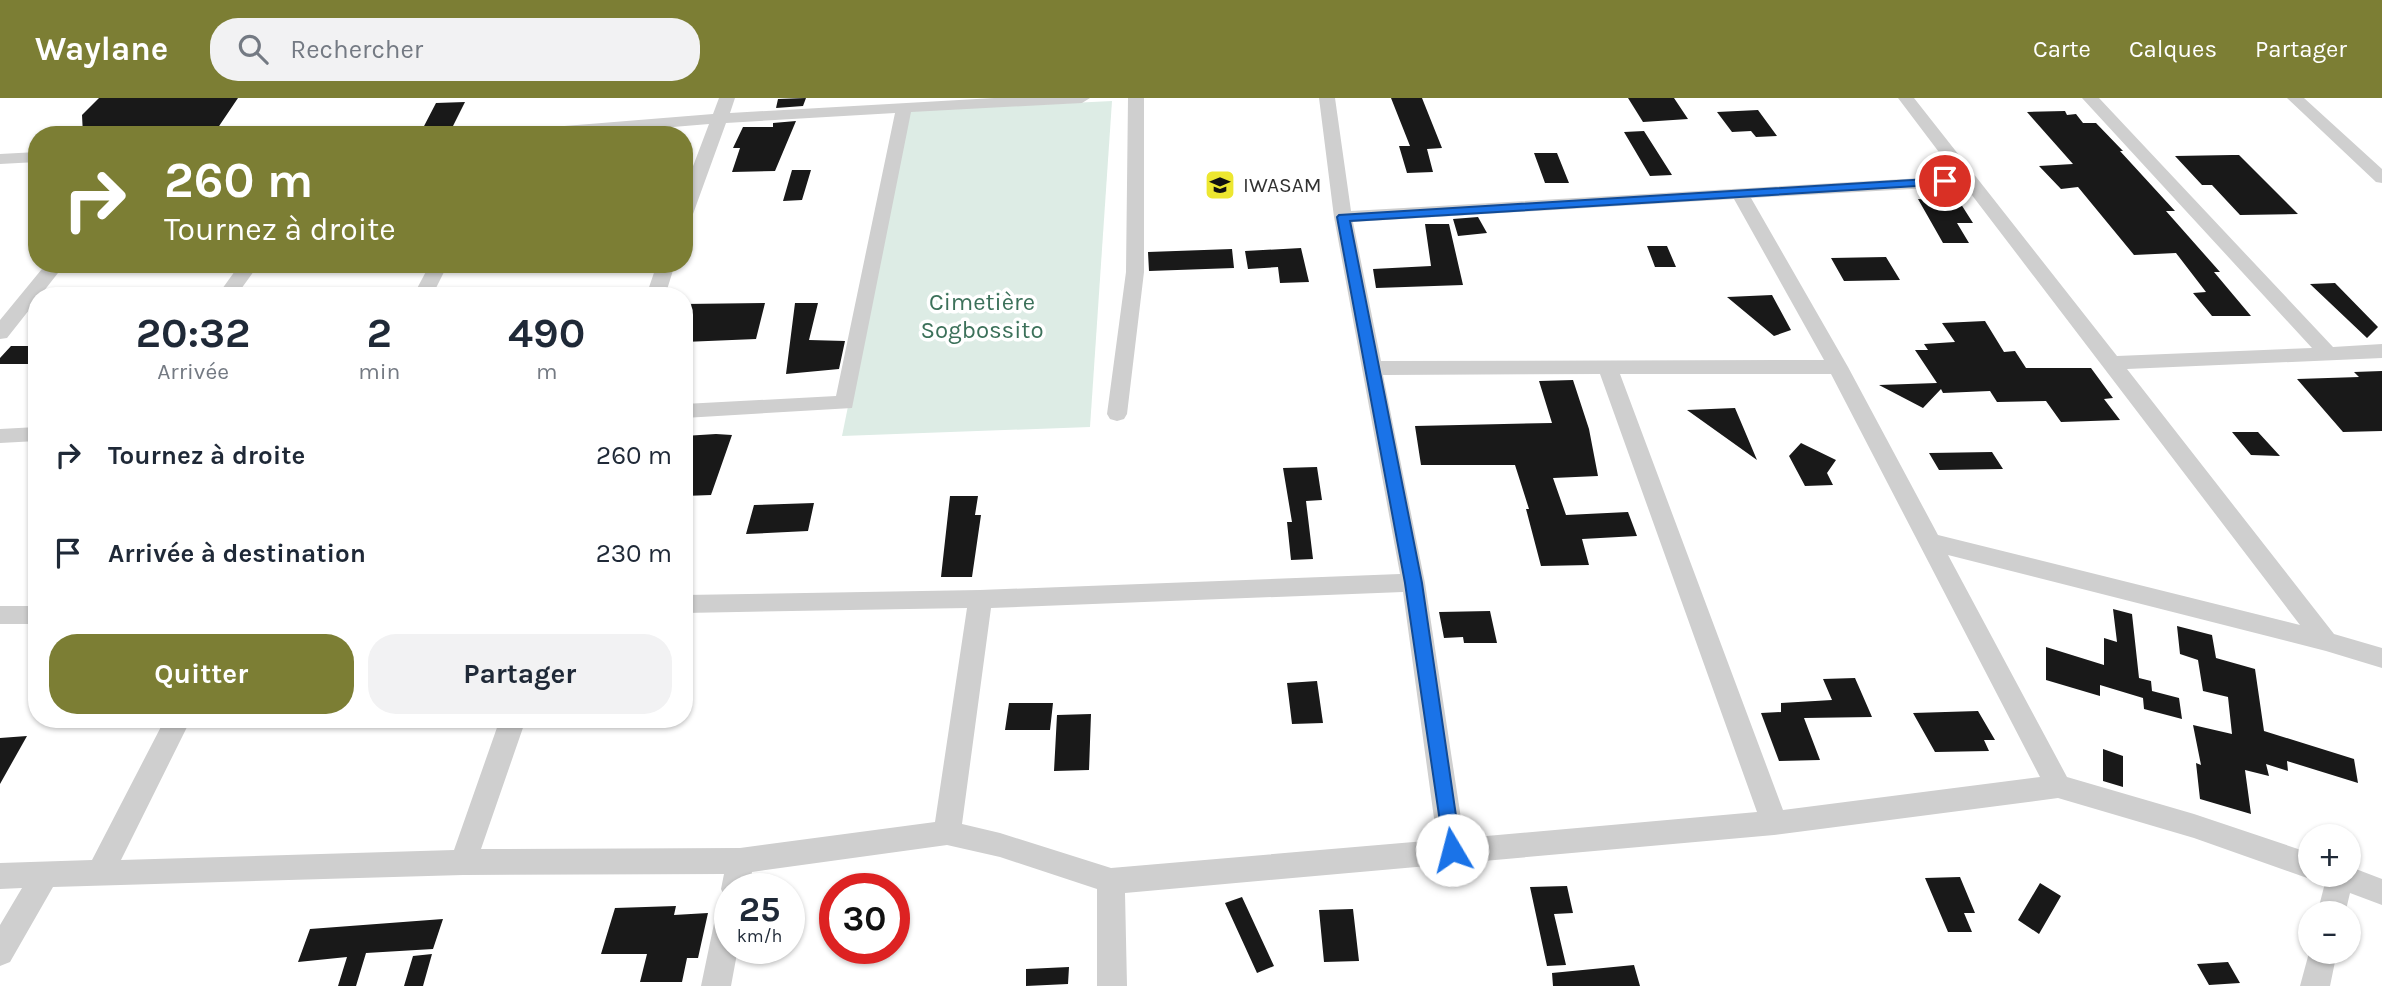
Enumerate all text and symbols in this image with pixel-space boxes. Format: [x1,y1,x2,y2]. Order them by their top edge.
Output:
search box [210,18,700,81]
text: Waylane [35,30,168,68]
icon: search [234,30,272,68]
text: Rechercher [290,34,423,65]
text: Carte [2033,35,2091,63]
text: Calques [2129,35,2217,63]
text: Partager [2255,35,2347,63]
pin [1915,151,1975,211]
text: 260 m [164,152,313,209]
icon: right [49,154,140,245]
icon: arrive [1926,162,1964,200]
school or university icon: IWASAM [1203,168,1237,202]
place label: IWASAM [1243,173,1322,197]
text: Tournez à droite [164,211,396,248]
park label: Cimetière Sogbossito [920,288,1044,344]
text: 20:32 [136,308,251,358]
text: 2 [367,308,392,358]
text: 490 [508,308,585,358]
text: Arrivée [157,358,229,385]
text: min [358,358,400,385]
text: m [536,358,557,385]
icon: right [49,436,87,474]
text: Tournez à droite [108,440,305,471]
text: 260 m [596,440,672,471]
icon: arrive [49,534,87,572]
text: Arrivée à destination [108,538,366,569]
text: 230 m [596,538,672,569]
button: Quitter [49,634,354,714]
button: Partager [368,634,672,714]
position arrow [1415,813,1489,887]
map controls [2298,824,2361,964]
button: + [2298,824,2361,887]
speed limit sign: 30 [819,873,910,964]
text: 25 [739,889,780,930]
button: − [2298,901,2361,964]
text: km/h [737,925,782,947]

